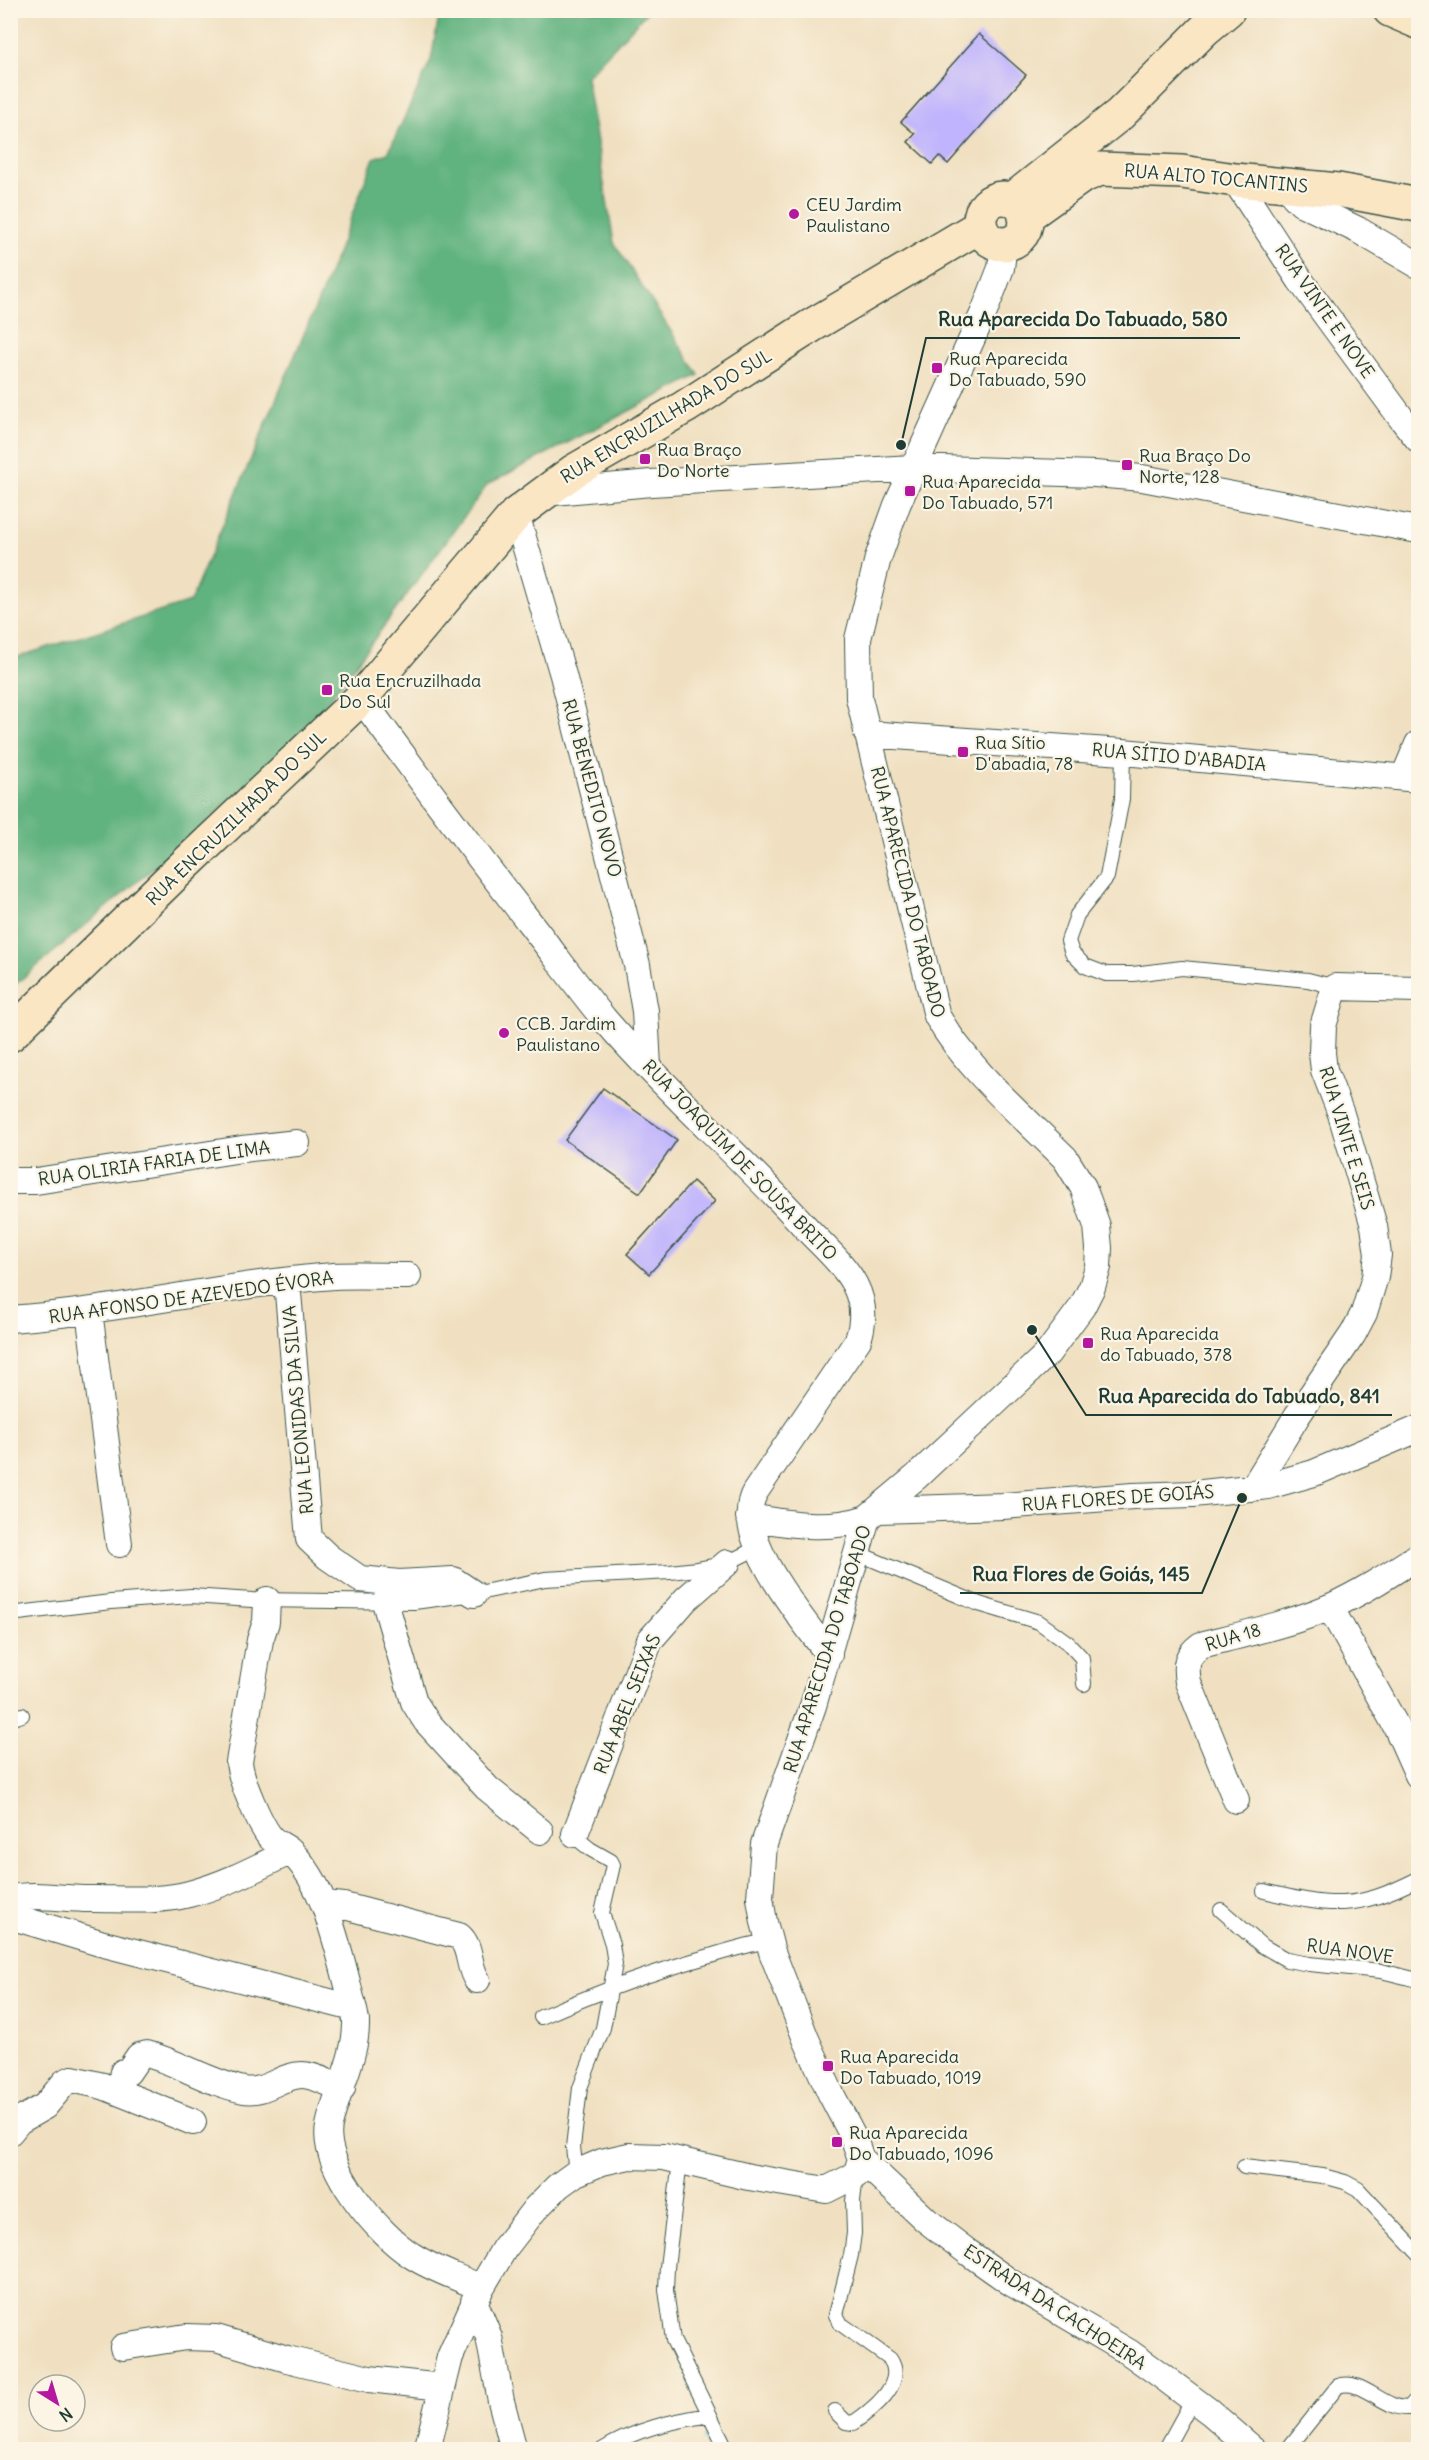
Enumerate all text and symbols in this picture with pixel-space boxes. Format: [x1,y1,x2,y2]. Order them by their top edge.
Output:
street label: RUA ALTO TOCANTINS [1123,158,1309,198]
place label: CEU Jardim Paulistano [806,193,902,237]
marker: CEU Jardim Paulistano [787,207,801,221]
street label: RUA VINTE E NOVE [1270,240,1380,382]
callout: Rua Aparecida Do Tabuado, 580 [926,300,1240,338]
text: Rua Aparecida Do Tabuado, 580 [938,306,1228,331]
street label: RUA ENCRUZILHADA DO SUL [556,344,776,488]
place label: Rua Aparecida Do Tabuado, 590 [949,347,1087,391]
marker: Rua Aparecida Do Tabuado, 590 [930,361,944,375]
place label: Rua Braço Do Norte [657,438,742,482]
place label: Rua Braço Do Norte, 128 [1139,444,1251,488]
marker: Rua Braço Do Norte [638,452,652,466]
marker: Rua Braço Do Norte, 128 [1120,458,1134,472]
place label: Rua Aparecida Do Tabuado, 571 [922,470,1053,514]
marker: Rua Aparecida Do Tabuado, 571 [903,484,917,498]
place label: Rua Encruzilhada Do Sul [339,669,481,713]
marker: Rua Encruzilhada Do Sul [320,683,334,697]
street label: RUA BENEDITO NOVO [557,696,627,880]
street label: RUA ENCRUZILHADA DO SUL [141,725,331,910]
place label: Rua Sítio D'abadia, 78 [975,731,1073,775]
street label: RUA SÍTIO D'ABADIA [1091,738,1267,776]
marker: Rua Sítio D'abadia, 78 [956,745,970,759]
street label: RUA APARECIDA DO TABOADO [866,764,950,1020]
place label: CCB. Jardim Paulistano [516,1012,616,1056]
marker: CCB. Jardim Paulistano [497,1026,511,1040]
street label: RUA JOAQUIM DE SOUSA BRITO [638,1055,842,1265]
street label: RUA VINTE E SEIS [1314,1064,1380,1212]
street label: RUA OLIRIA FARIA DE LIMA [37,1135,271,1191]
street label: RUA AFONSO DE AZEVEDO ÉVORA [47,1266,335,1328]
street label: RUA LEONIDAS DA SILVA [277,1305,319,1515]
place label: Rua Aparecida do Tabuado, 378 [1100,1322,1232,1366]
marker: Rua Aparecida do Tabuado, 378 [1081,1336,1095,1350]
callout: Rua Aparecida do Tabuado, 841 [1086,1377,1392,1415]
text: Rua Aparecida do Tabuado, 841 [1098,1383,1380,1408]
street label: RUA FLORES DE GOIÁS [1021,1480,1215,1516]
street label: RUA APARECIDA DO TABOADO [778,1522,876,1776]
callout: Rua Flores de Goiás, 145 [960,1555,1202,1593]
text: Rua Flores de Goiás, 145 [972,1561,1190,1586]
street label: RUA 18 [1202,1618,1264,1656]
street label: RUA ABEL SEIXAS [588,1631,666,1777]
street label: RUA NOVE [1305,1934,1395,1968]
place label: Rua Aparecida Do Tabuado, 1019 [840,2045,982,2089]
marker: Rua Aparecida Do Tabuado, 1019 [821,2059,835,2073]
place label: Rua Aparecida Do Tabuado, 1096 [849,2121,994,2165]
marker: Rua Aparecida Do Tabuado, 1096 [830,2135,844,2149]
street label: ESTRADA DA CACHOEIRA [959,2239,1151,2375]
north arrow [27,2373,87,2433]
text: N [56,2404,76,2426]

